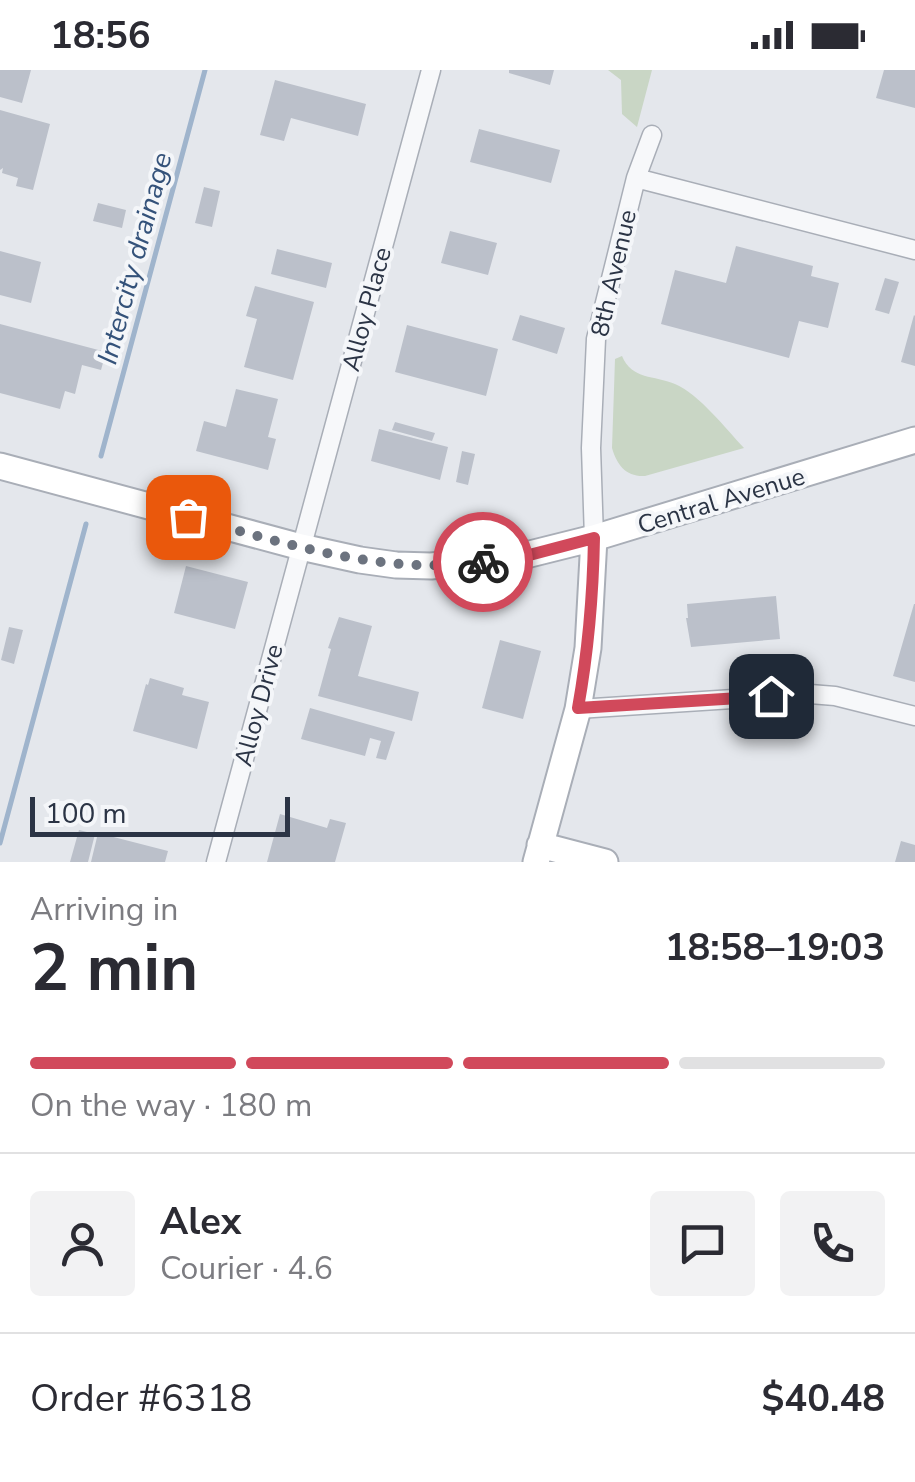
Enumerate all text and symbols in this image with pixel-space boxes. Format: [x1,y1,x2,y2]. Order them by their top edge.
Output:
text: 18:56 [50,10,151,61]
water label: Intercity drainage [88,148,182,369]
street label: 8th Avenue [583,206,645,340]
street label: Alloy Place [334,244,400,375]
street label: Central Avenue [634,459,809,543]
pin [146,475,231,560]
icon: bag [161,490,216,545]
courier [433,512,533,612]
icon: bike [456,535,511,590]
street label: Alloy Drive [226,640,292,770]
pin [729,654,814,739]
icon: home [744,669,799,724]
scale bar [30,792,290,836]
text: 100 m [45,795,127,833]
text: Arriving in [30,888,178,931]
text: 18:58–19:03 [665,922,885,973]
text: 2 min [30,924,198,1013]
text: On the way · 180 m [30,1084,312,1127]
button: person [30,1191,135,1296]
button: chat [650,1191,755,1296]
button: phone [780,1191,885,1296]
text: Alex [160,1196,241,1247]
text: Courier · 4.6 [160,1247,333,1290]
text: Order #6318 [30,1373,252,1424]
text: $40.48 [762,1373,885,1424]

